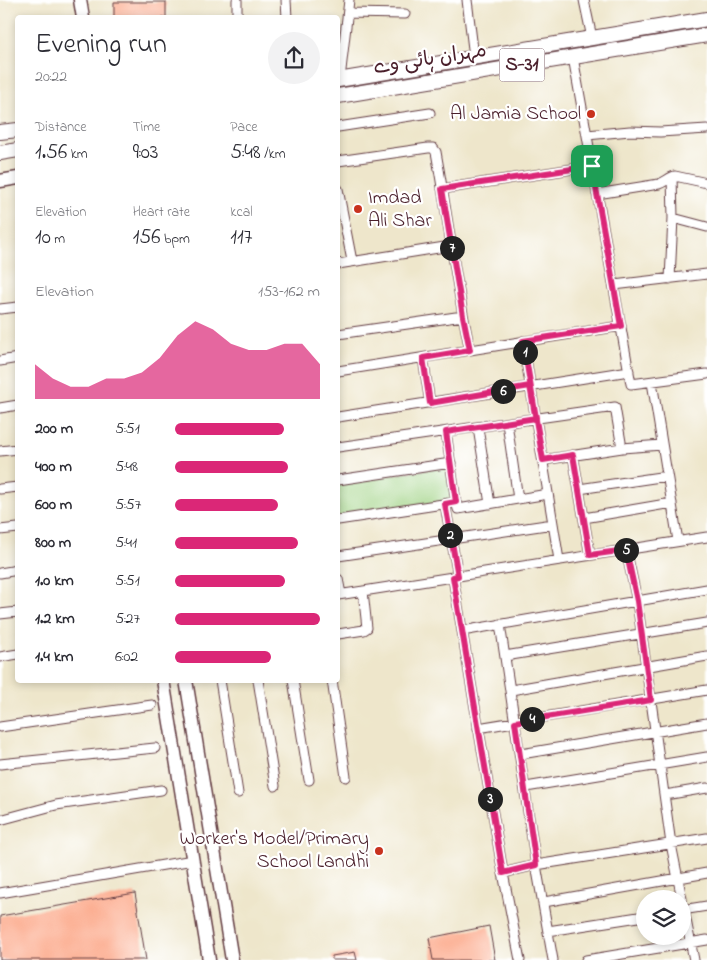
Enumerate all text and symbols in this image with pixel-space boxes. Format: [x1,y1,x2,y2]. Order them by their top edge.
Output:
text: Evening run [35,25,167,66]
button: share [268,32,320,84]
street label: مہران ہائی وے [371,37,489,83]
road number: S-31 [500,48,544,82]
text: 20:22 [35,65,67,89]
place label: Al Jamia School [450,100,581,129]
marker: Al Jamia School [585,108,597,120]
text: Distance [35,117,87,138]
text: Time [133,117,160,138]
text: Pace [230,117,258,138]
text: 1.56 [35,138,67,168]
text: 9:03 [133,138,159,168]
text: 5:48 [230,138,261,168]
text: km [67,144,88,165]
text: /km [261,144,286,165]
pin [571,145,613,187]
icon: arrive [578,152,606,180]
place label: Imdad Ali Shar [368,184,432,236]
text: Elevation [35,202,86,223]
text: Heart rate [133,202,190,223]
text: kcal [230,202,253,223]
marker: Imdad Ali Shar [352,203,364,215]
text: 10 [35,223,51,253]
text: 156 [133,223,161,253]
text: 117 [230,223,252,253]
text: m [51,229,65,250]
text: bpm [161,229,190,250]
pin: 7 [440,236,464,260]
text: 7 [450,238,455,259]
text: Elevation [35,280,94,304]
text: 153–162 m [258,280,320,304]
pin: 1 [512,340,538,364]
text: 1 [523,342,528,363]
pin: 6 [490,378,516,404]
text: 6 [500,381,507,402]
text: 200 m [35,417,73,441]
text: 5:51 [115,417,140,441]
text: 400 m [35,455,72,479]
text: 5:48 [115,455,138,479]
text: 600 m [35,493,72,517]
text: 5:57 [115,493,141,517]
pin: 2 [438,522,462,548]
text: 2 [447,525,454,546]
text: 800 m [35,531,71,555]
text: 5:41 [115,531,137,555]
pin: 5 [614,538,638,562]
text: 5 [622,540,631,561]
text: 1.0 km [35,569,74,593]
text: 5:51 [115,569,140,593]
text: 1.2 km [35,607,75,631]
text: 5:27 [115,607,140,631]
text: 1.4 km [35,645,73,669]
text: 6:02 [115,645,138,669]
pin: 4 [520,706,544,732]
text: 4 [530,709,535,730]
pin: 3 [478,786,502,812]
text: 3 [488,789,493,810]
place label: Worker's Model/Primary School Landhi [180,825,369,877]
marker: Worker's Model/Primary School Landhi [373,845,385,857]
map controls [636,890,691,945]
button: layers [636,890,691,945]

